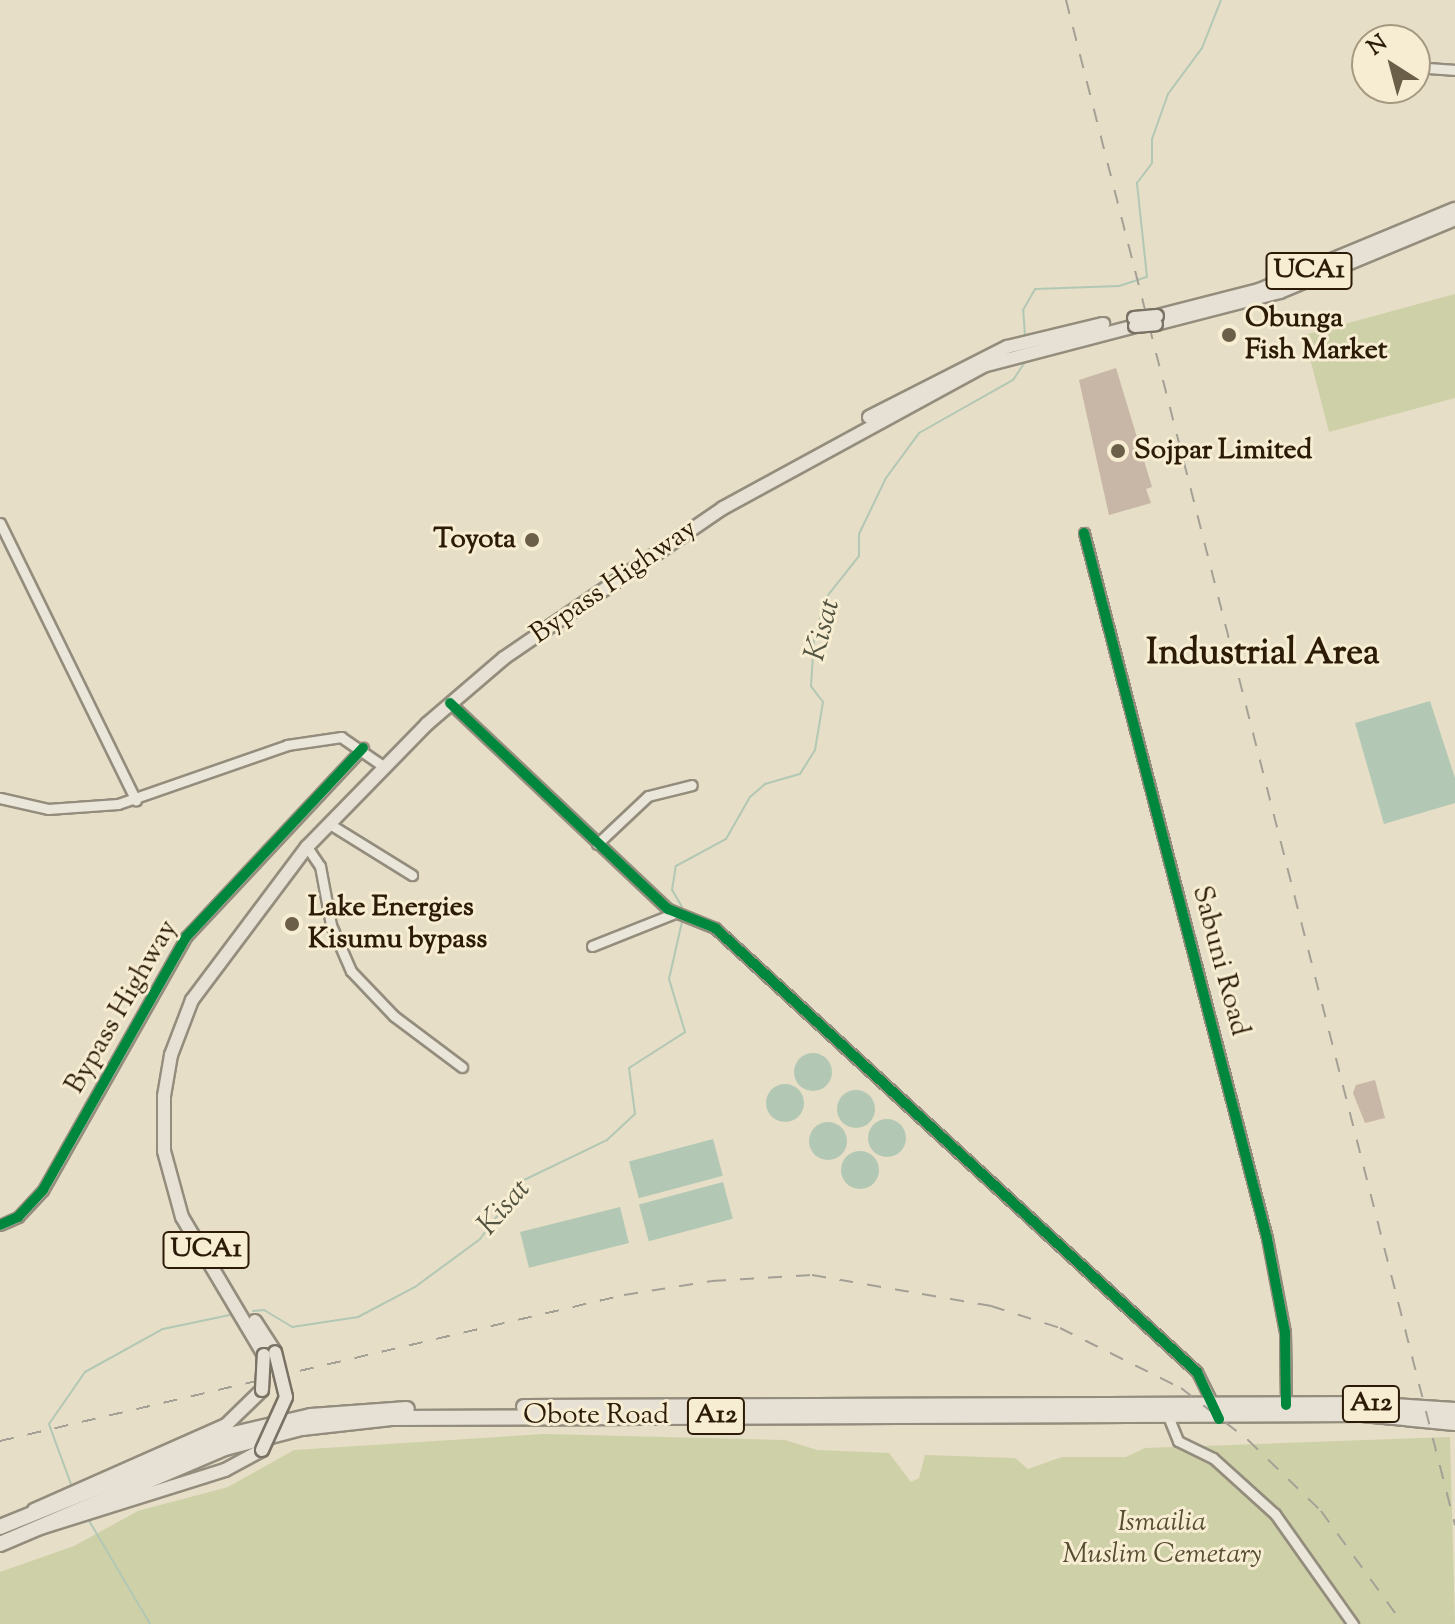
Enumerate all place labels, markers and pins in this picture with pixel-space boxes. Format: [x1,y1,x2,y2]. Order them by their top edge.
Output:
place label: Obunga Fish Market [1245,302,1387,368]
marker: Obunga Fish Market [1220,326,1238,344]
place label: Sojpar Limited [1134,434,1312,468]
marker: Sojpar Limited [1109,442,1127,460]
place label: Toyota [433,523,516,557]
marker: Toyota [523,531,541,549]
place label: Lake Energies Kisumu bypass [308,891,487,957]
marker: Lake Energies Kisumu bypass [283,915,301,933]

